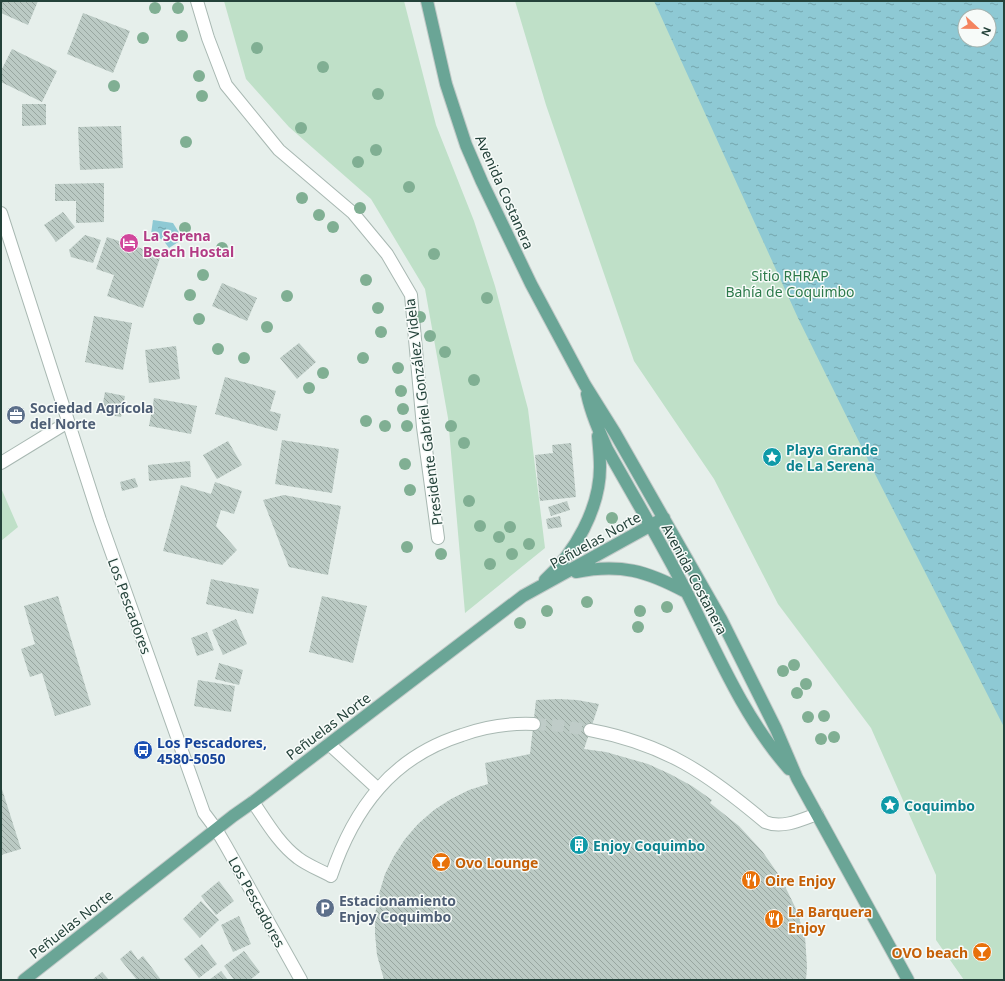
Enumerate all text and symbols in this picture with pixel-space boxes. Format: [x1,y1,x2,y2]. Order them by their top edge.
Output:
north arrow [957,8,997,48]
text: N [978,25,995,39]
street label: Avenida Costanera [471,132,539,252]
place label: La Serena Beach Hostal [143,226,234,261]
hotel icon: La Serena Beach Hostal [118,232,140,254]
park label: Sitio RHRAP Bahía de Coquimbo [725,266,855,301]
street label: Presidente Gabriel González Videla [400,297,446,527]
place label: Sociedad Agrícola del Norte [30,398,153,433]
office icon: Sociedad Agrícola del Norte [5,404,27,426]
place label: Playa Grande de La Serena [786,440,878,475]
place icon: Playa Grande de La Serena [761,446,783,468]
street label: Peñuelas Norte [546,507,644,573]
street label: Avenida Costanera [658,520,732,638]
street label: Los Pescadores [104,555,156,657]
street label: Peñuelas Norte [282,688,374,764]
place label: Los Pescadores, 4580-5050 [157,733,267,768]
bus stop icon: Los Pescadores, 4580-5050 [132,739,154,761]
place icon: Coquimbo [879,794,901,816]
place label: Coquimbo [904,796,975,815]
building icon: Enjoy Coquimbo [568,834,590,856]
place label: Enjoy Coquimbo [593,836,706,855]
bar icon: Ovo Lounge [430,851,452,873]
street label: Los Pescadores [224,853,290,951]
place label: Ovo Lounge [455,853,538,872]
restaurant icon: Oire Enjoy [740,869,762,891]
place label: Oire Enjoy [765,871,836,890]
street label: Peñuelas Norte [25,885,117,963]
place label: Estacionamiento Enjoy Coquimbo [339,891,456,926]
parking icon: Estacionamiento Enjoy Coquimbo [314,897,336,919]
place label: La Barquera Enjoy [788,902,872,937]
restaurant icon: La Barquera Enjoy [763,908,785,930]
bar icon: OVO beach [971,941,993,963]
place label: OVO beach [891,943,968,962]

